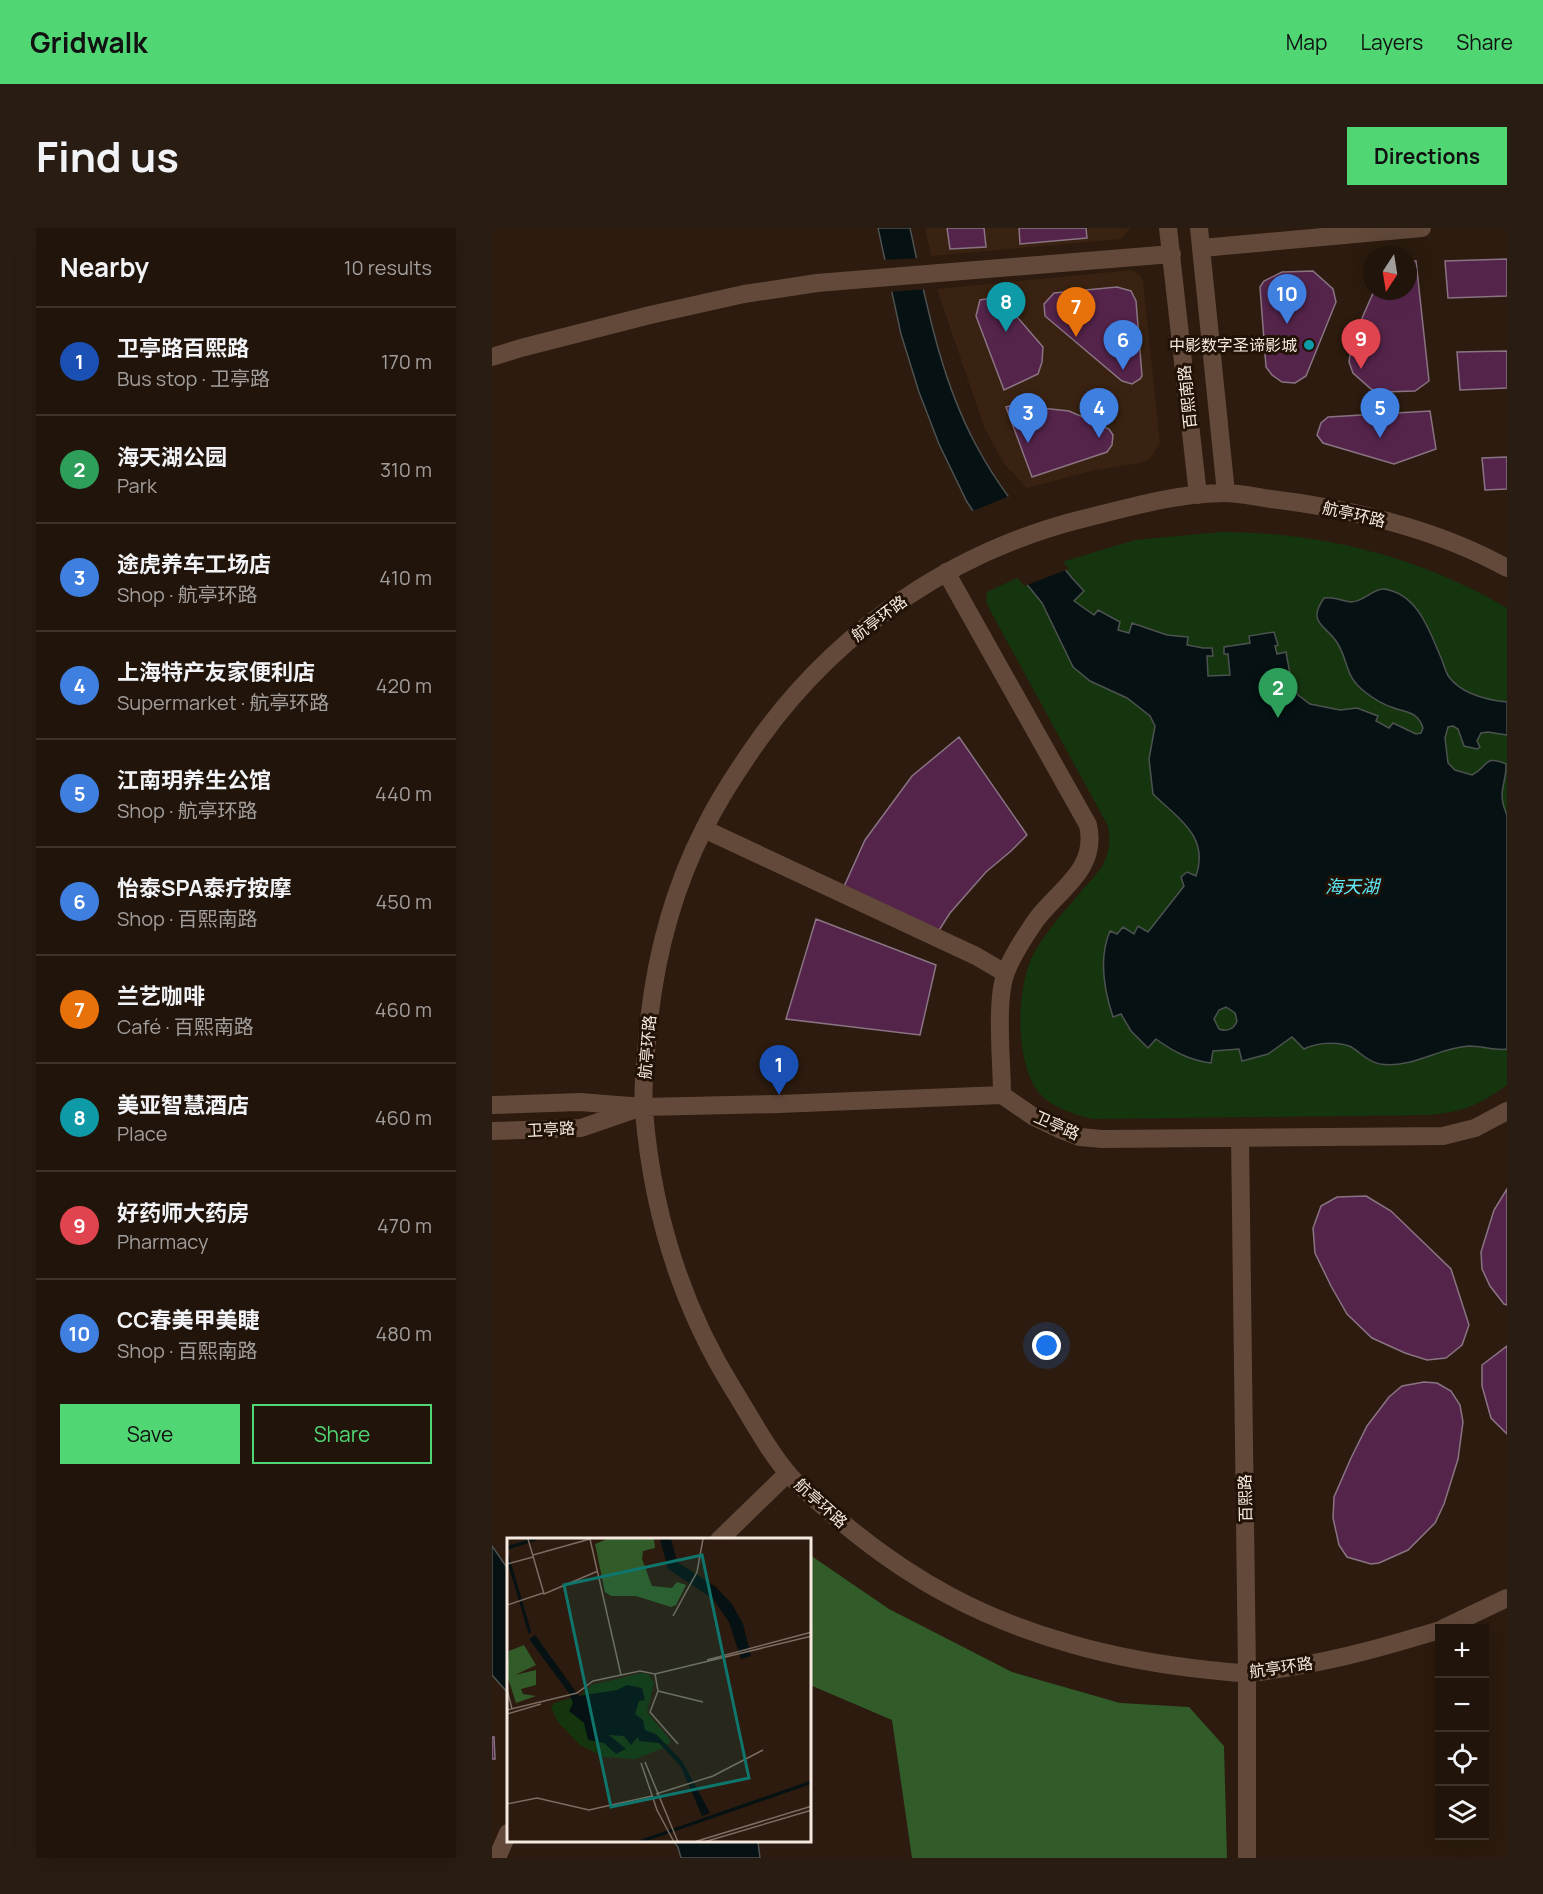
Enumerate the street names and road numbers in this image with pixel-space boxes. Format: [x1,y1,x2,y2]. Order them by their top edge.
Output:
street label: 百熙南路 [1173,364,1201,430]
street label: 航亭环路 [1320,496,1388,532]
street label: 航亭环路 [847,590,911,646]
street label: 航亭环路 [633,1014,661,1080]
street label: 卫亭路 [1031,1105,1083,1145]
street label: 卫亭路 [526,1117,576,1141]
street label: 航亭环路 [790,1473,852,1533]
street label: 百熙路 [1234,1474,1256,1522]
street label: 航亭环路 [1248,1652,1314,1682]

